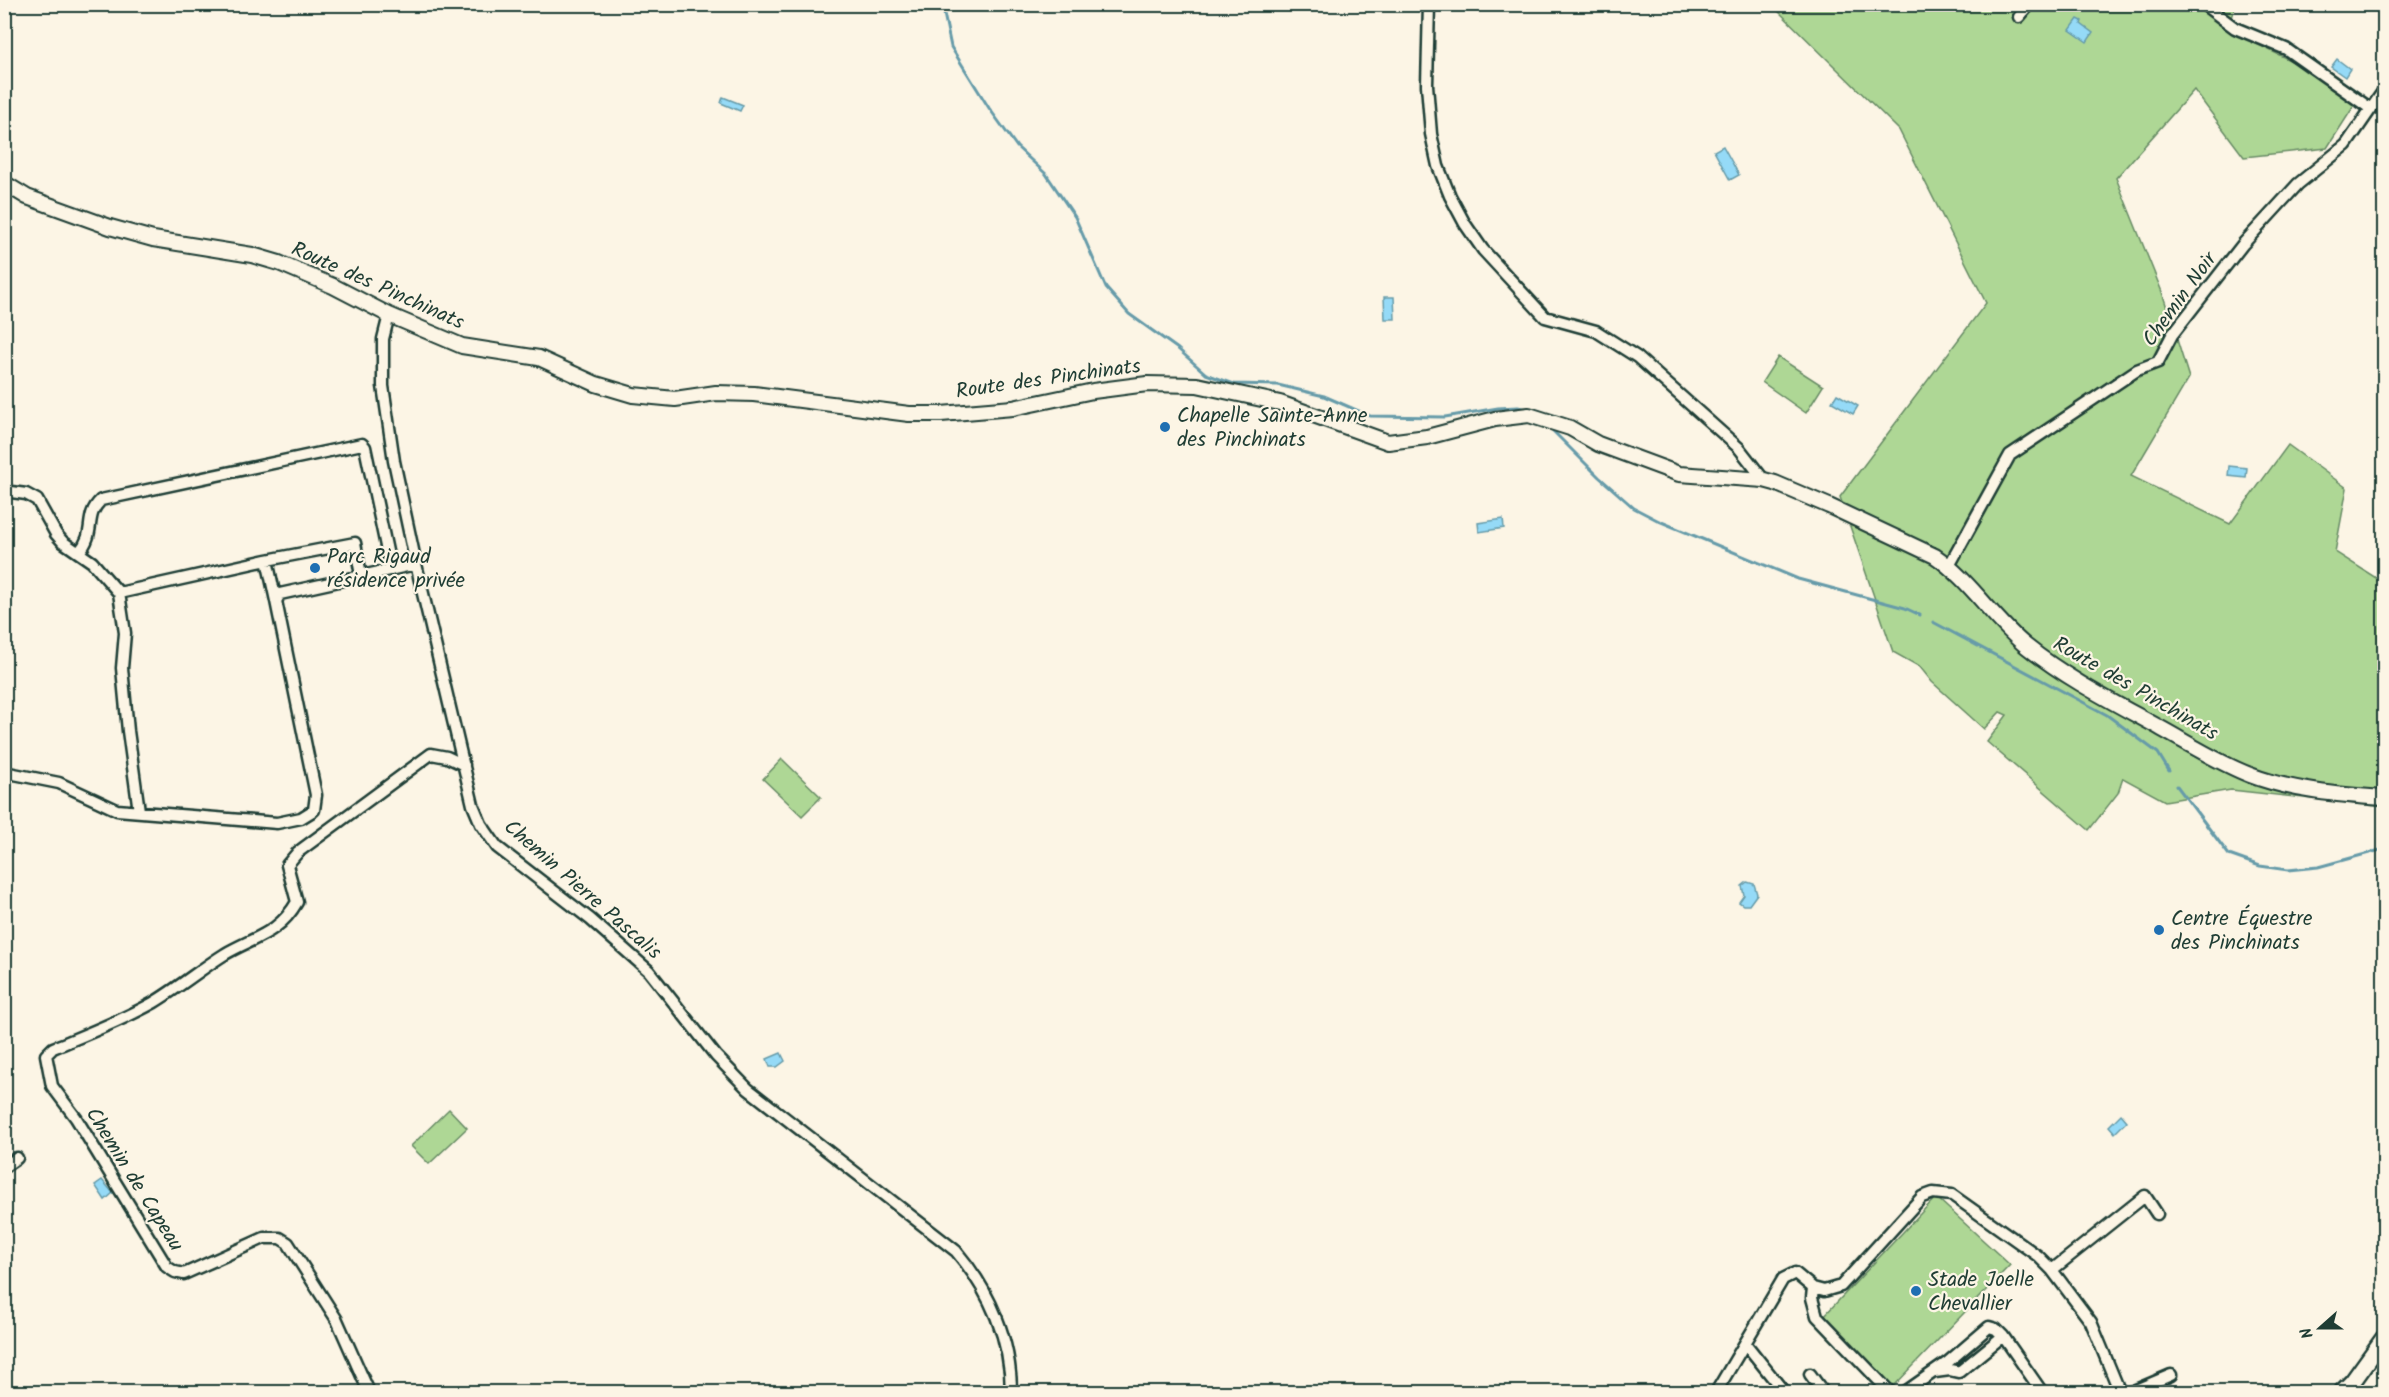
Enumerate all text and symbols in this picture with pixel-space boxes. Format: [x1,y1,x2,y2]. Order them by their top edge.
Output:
street label: Route des Pinchinats [285,233,469,339]
street label: Chemin Noir [2134,245,2227,354]
street label: Route des Pinchinats [954,350,1143,409]
place label: Chapelle Sainte-Anne des Pinchinats [1177,400,1368,457]
marker: Chapelle Sainte-Anne des Pinchinats [1158,420,1172,434]
place label: Parc Rigaud résidence privée [327,541,465,598]
marker: Parc Rigaud résidence privée [308,561,322,575]
street label: Route des Pinchinats [2046,628,2224,750]
street label: Chemin Pierre Pascalis [495,812,669,968]
place label: Centre Équestre des Pinchinats [2171,903,2313,960]
marker: Centre Équestre des Pinchinats [2152,923,2166,937]
street label: Chemin de Capeau [76,1101,191,1258]
place label: Stade Joelle Chevallier [1928,1264,2035,1321]
marker: Stade Joelle Chevallier [1909,1284,1923,1298]
north arrow [2290,1298,2350,1358]
text: N [2294,1324,2321,1342]

